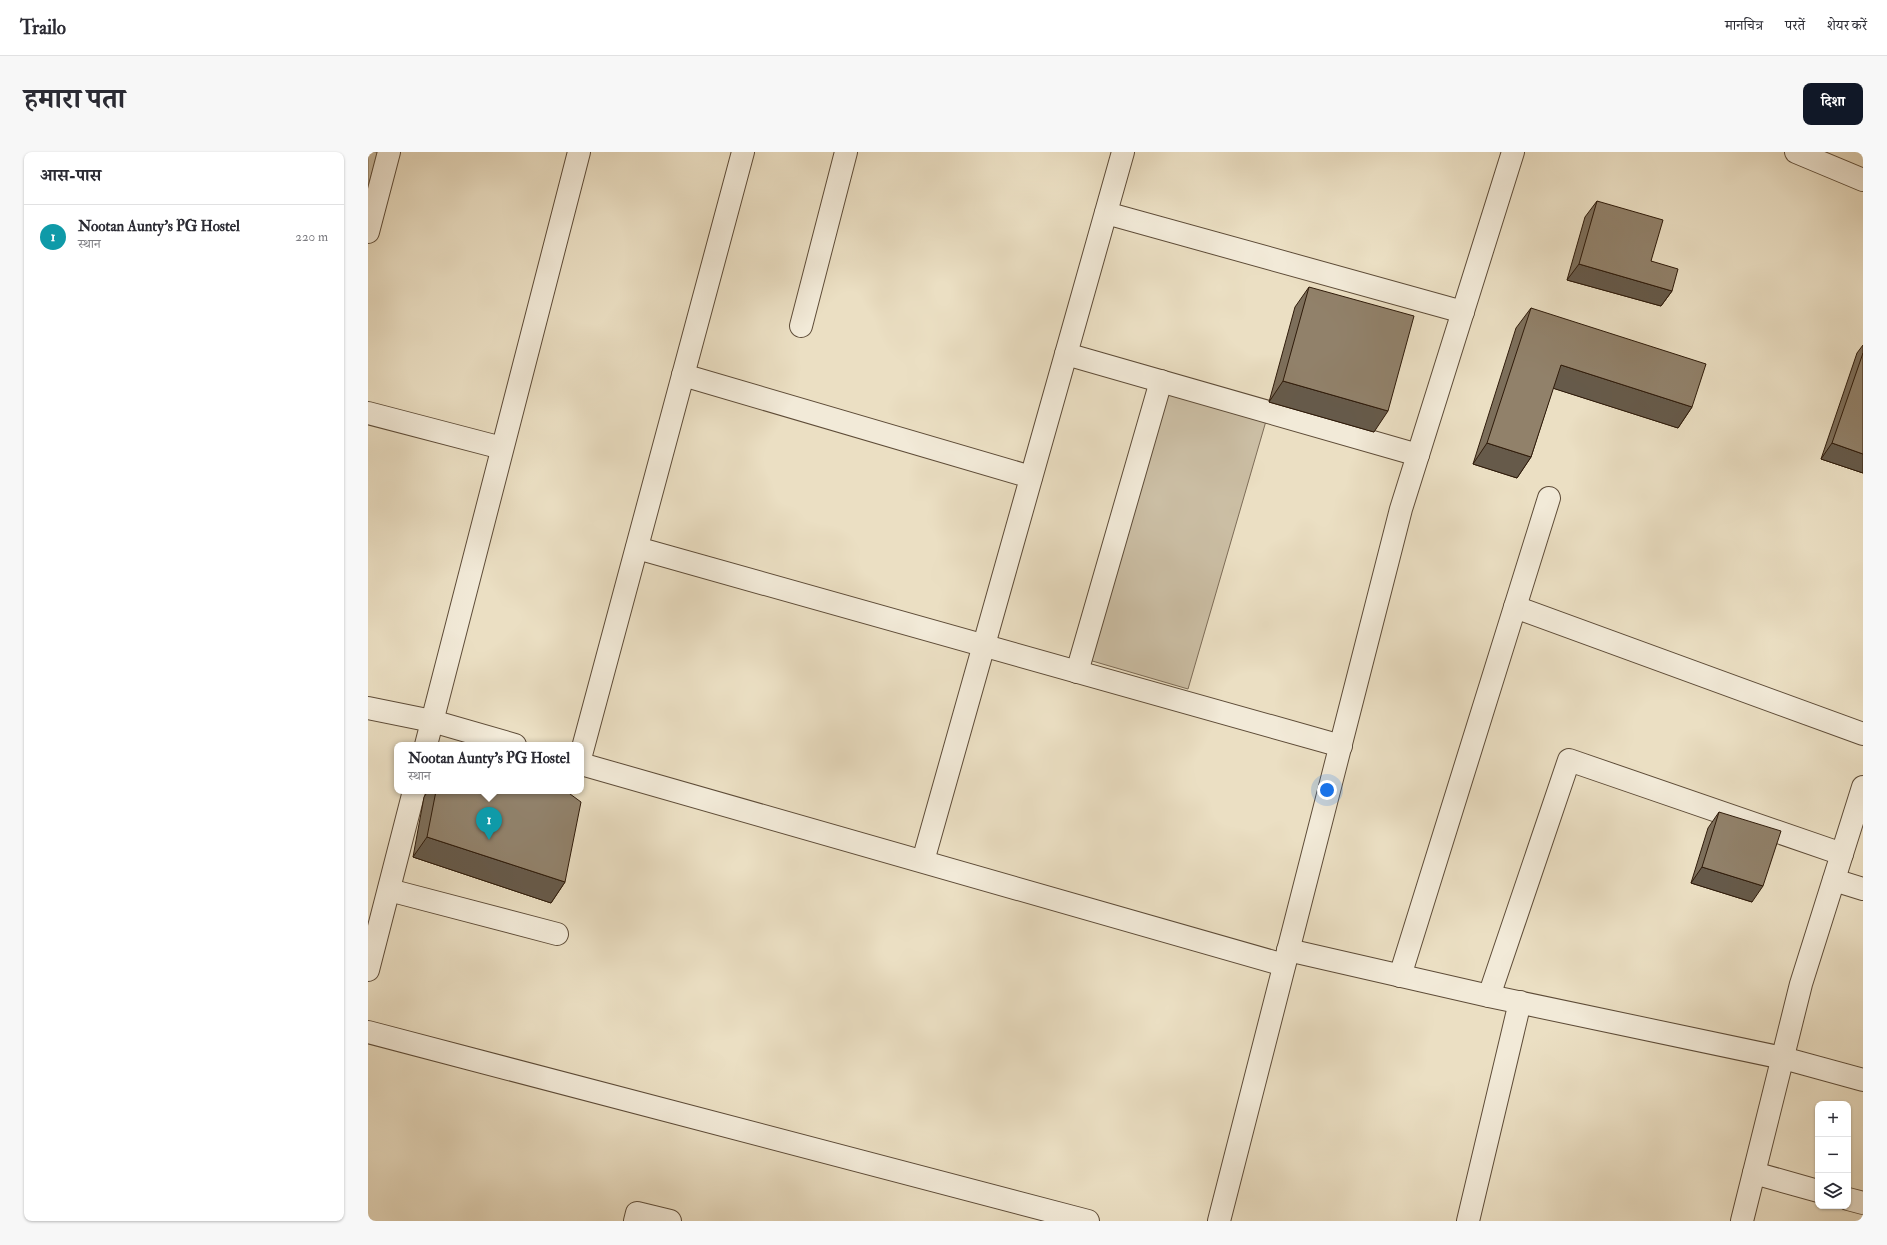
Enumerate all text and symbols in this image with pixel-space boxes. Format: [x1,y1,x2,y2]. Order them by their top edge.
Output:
text: Trailo [20,16,66,40]
text: मानचित्र [1725,17,1763,34]
text: परतें [1785,17,1805,34]
text: शेयर करें [1827,17,1867,34]
text: हमारा पता [24,82,125,117]
button: दिशा [1803,83,1863,125]
text: आस-पास [40,165,101,186]
text: Nootan Aunty's PG Hostel [78,217,240,236]
text: 1 [51,229,55,245]
text: 220 m [295,229,328,245]
text: स्थान [78,236,101,252]
popup [394,742,584,794]
text: Nootan Aunty's PG Hostel [408,749,570,768]
text: स्थान [408,768,431,784]
your location [1317,780,1337,800]
pin: 1 [476,807,502,840]
map controls [1815,1101,1851,1209]
button: + [1815,1101,1851,1137]
button: − [1815,1137,1851,1173]
button: layers [1815,1173,1851,1209]

